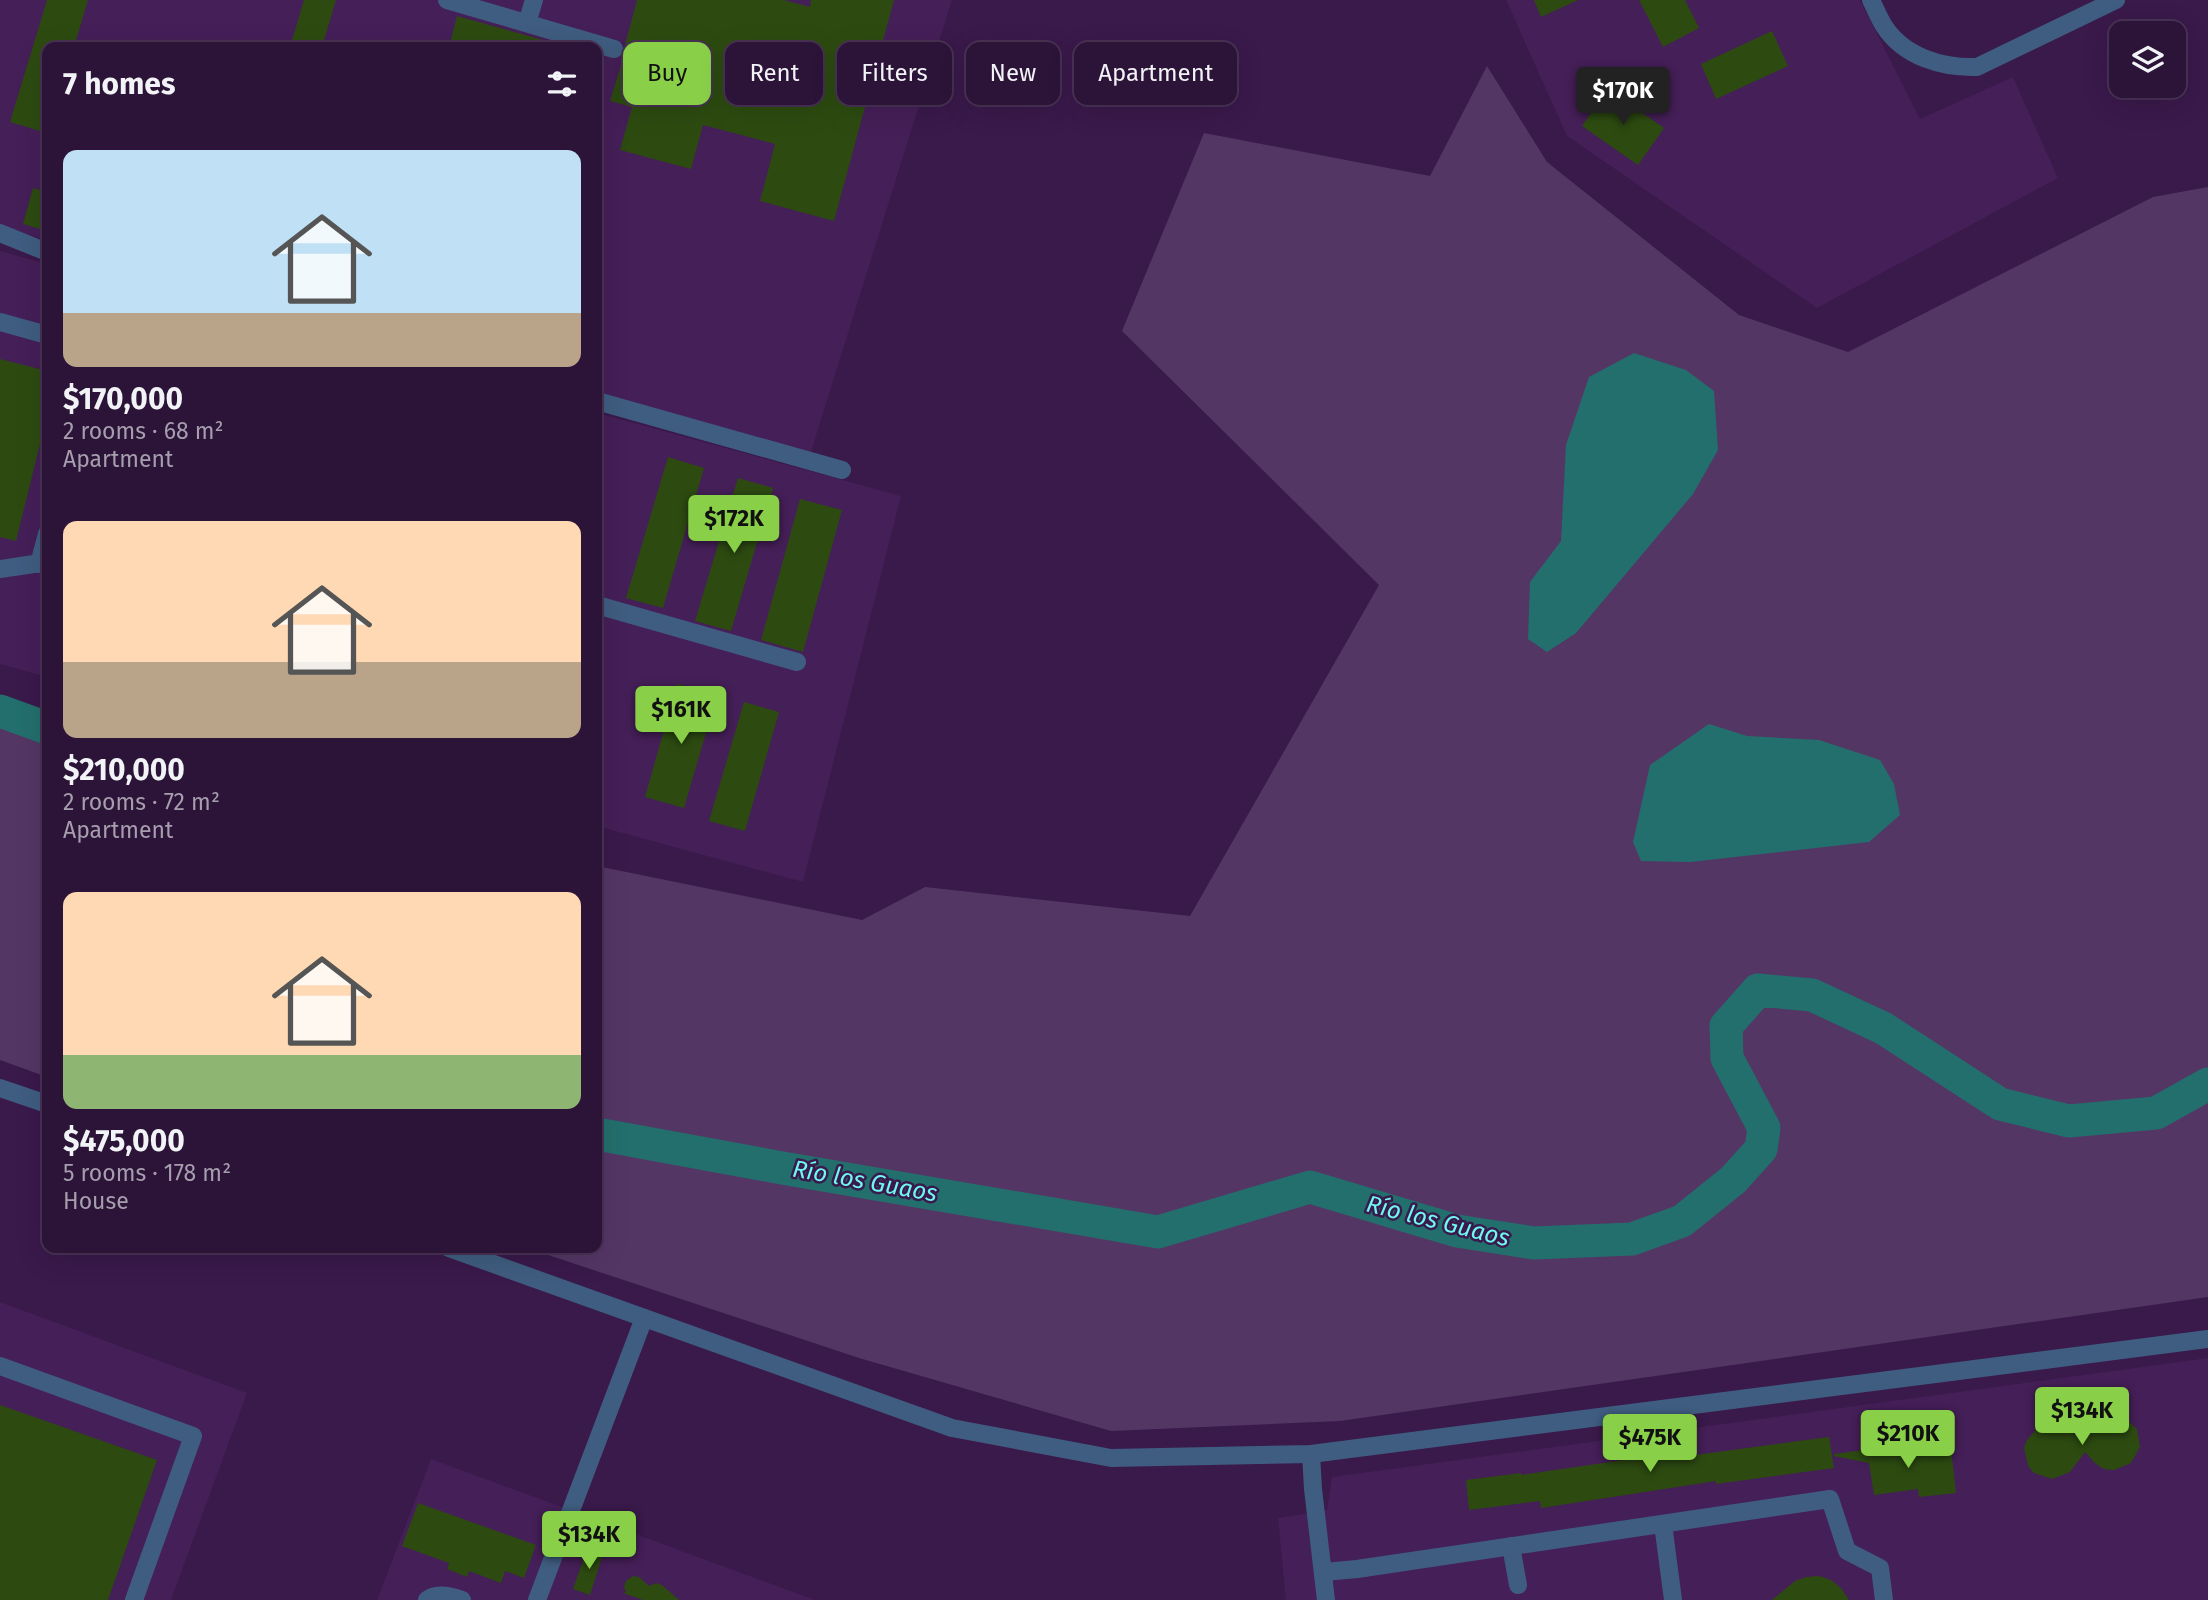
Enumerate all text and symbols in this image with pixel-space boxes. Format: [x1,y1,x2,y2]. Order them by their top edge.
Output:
map controls [2109,21,2186,98]
button: layers [2109,21,2186,98]
chip: Buy [623,42,711,105]
chip: Rent [725,42,823,105]
chip: Filters [837,42,952,105]
chip: New [966,42,1060,105]
chip: Apartment [1074,42,1237,105]
icon: filters [543,65,581,103]
text: 7 homes [63,66,175,102]
pin: $170K [1574,68,1672,127]
text: $170K [1593,76,1654,104]
icon: home [259,196,385,322]
text: $170,000 [63,381,183,417]
text: 2 rooms · 68 m² [63,417,224,445]
text: Apartment [63,445,173,473]
pin: $172K [685,496,783,555]
text: $172K [704,504,764,532]
icon: home [259,567,385,693]
pin: $161K [632,686,730,746]
text: $161K [651,695,711,723]
text: $210,000 [63,752,185,788]
text: 2 rooms · 72 m² [63,788,220,816]
text: Apartment [63,816,173,844]
icon: home [259,938,385,1064]
text: $475,000 [63,1123,185,1159]
water label: Río los Guaos [790,1154,940,1208]
text: 5 rooms · 178 m² [63,1159,231,1187]
text: House [63,1187,129,1215]
water label: Río los Guaos [1364,1190,1512,1252]
pin: $134K [2033,1388,2131,1447]
text: $134K [2051,1396,2113,1424]
pin: $210K [1859,1410,1957,1470]
pin: $475K [1601,1414,1699,1474]
text: $210K [1877,1419,1939,1447]
text: $475K [1619,1423,1681,1451]
pin: $134K [540,1512,638,1571]
text: $134K [558,1520,620,1548]

